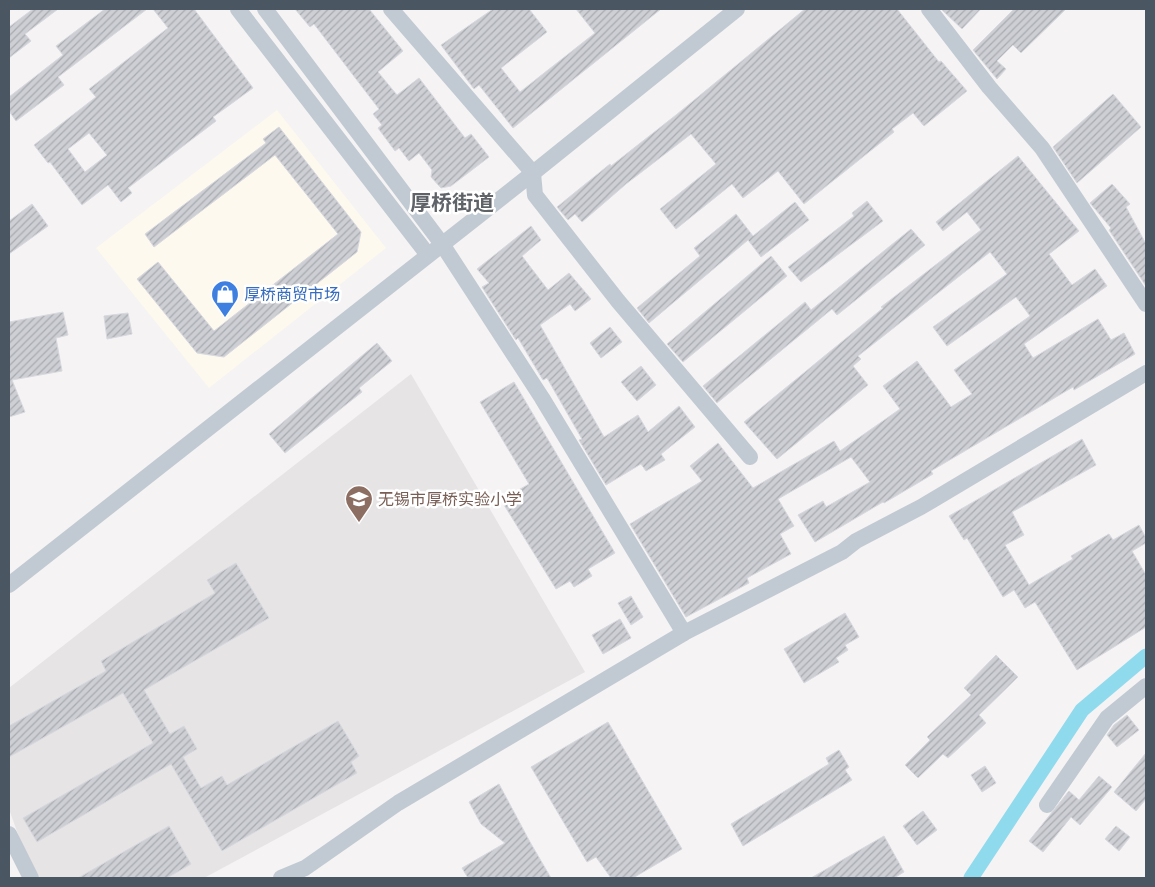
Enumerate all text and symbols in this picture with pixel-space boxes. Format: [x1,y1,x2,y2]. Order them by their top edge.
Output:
district label: 厚桥街道 [410,191,494,218]
shop icon: 厚桥商贸市场 [210,279,240,318]
place label: 厚桥商贸市场 [244,286,340,306]
school or university icon: 无锡市厚桥实验小学 [344,484,374,523]
place label: 无锡市厚桥实验小学 [378,491,522,511]

